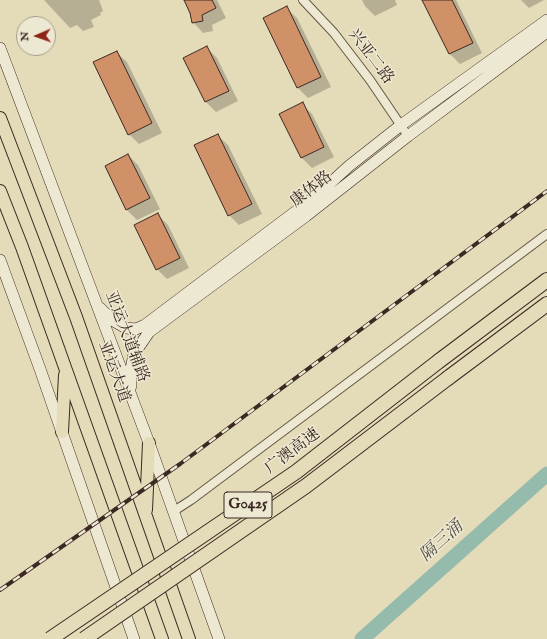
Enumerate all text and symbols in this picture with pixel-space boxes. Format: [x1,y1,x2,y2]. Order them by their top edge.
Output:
north arrow [16,16,56,56]
street label: 兴亚二路 [343,26,397,88]
text: N [18,31,32,41]
street label: 康体路 [287,168,337,212]
street label: 亚运大道辅路 [100,289,152,385]
street label: 亚运大道 [93,339,133,405]
street label: 广澳高速 [262,425,324,479]
road number: G0425 [224,492,272,518]
water label: 隔三涌 [416,517,468,567]

